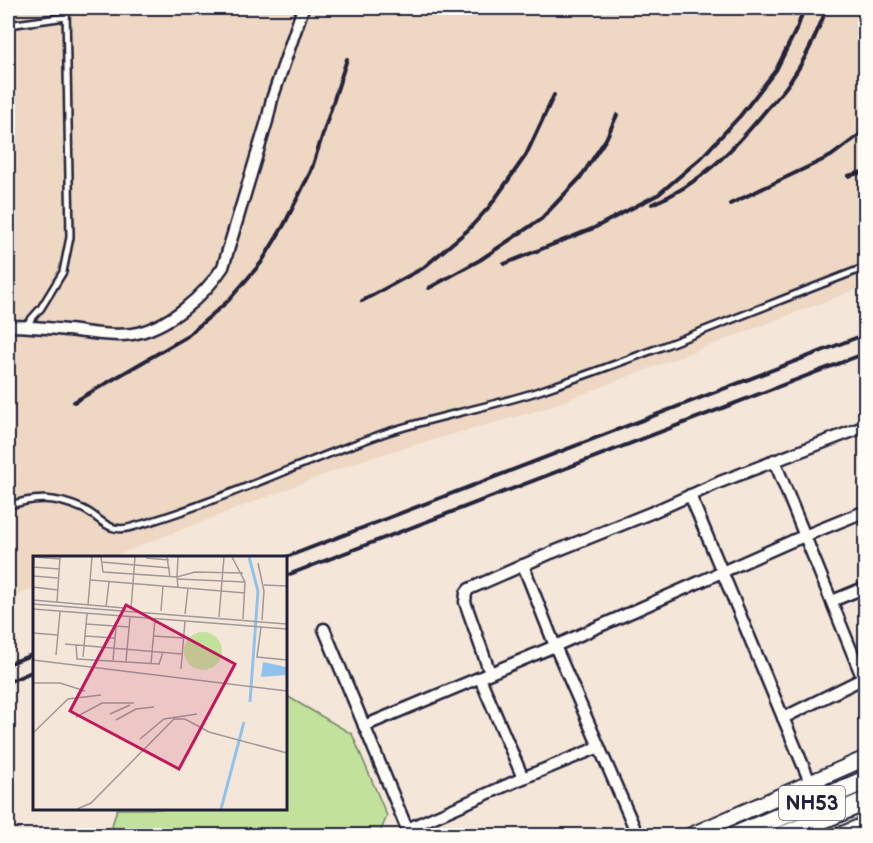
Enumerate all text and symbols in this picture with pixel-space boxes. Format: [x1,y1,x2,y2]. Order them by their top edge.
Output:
inset map [33,556,286,810]
road number: NH53 [779,786,845,820]

